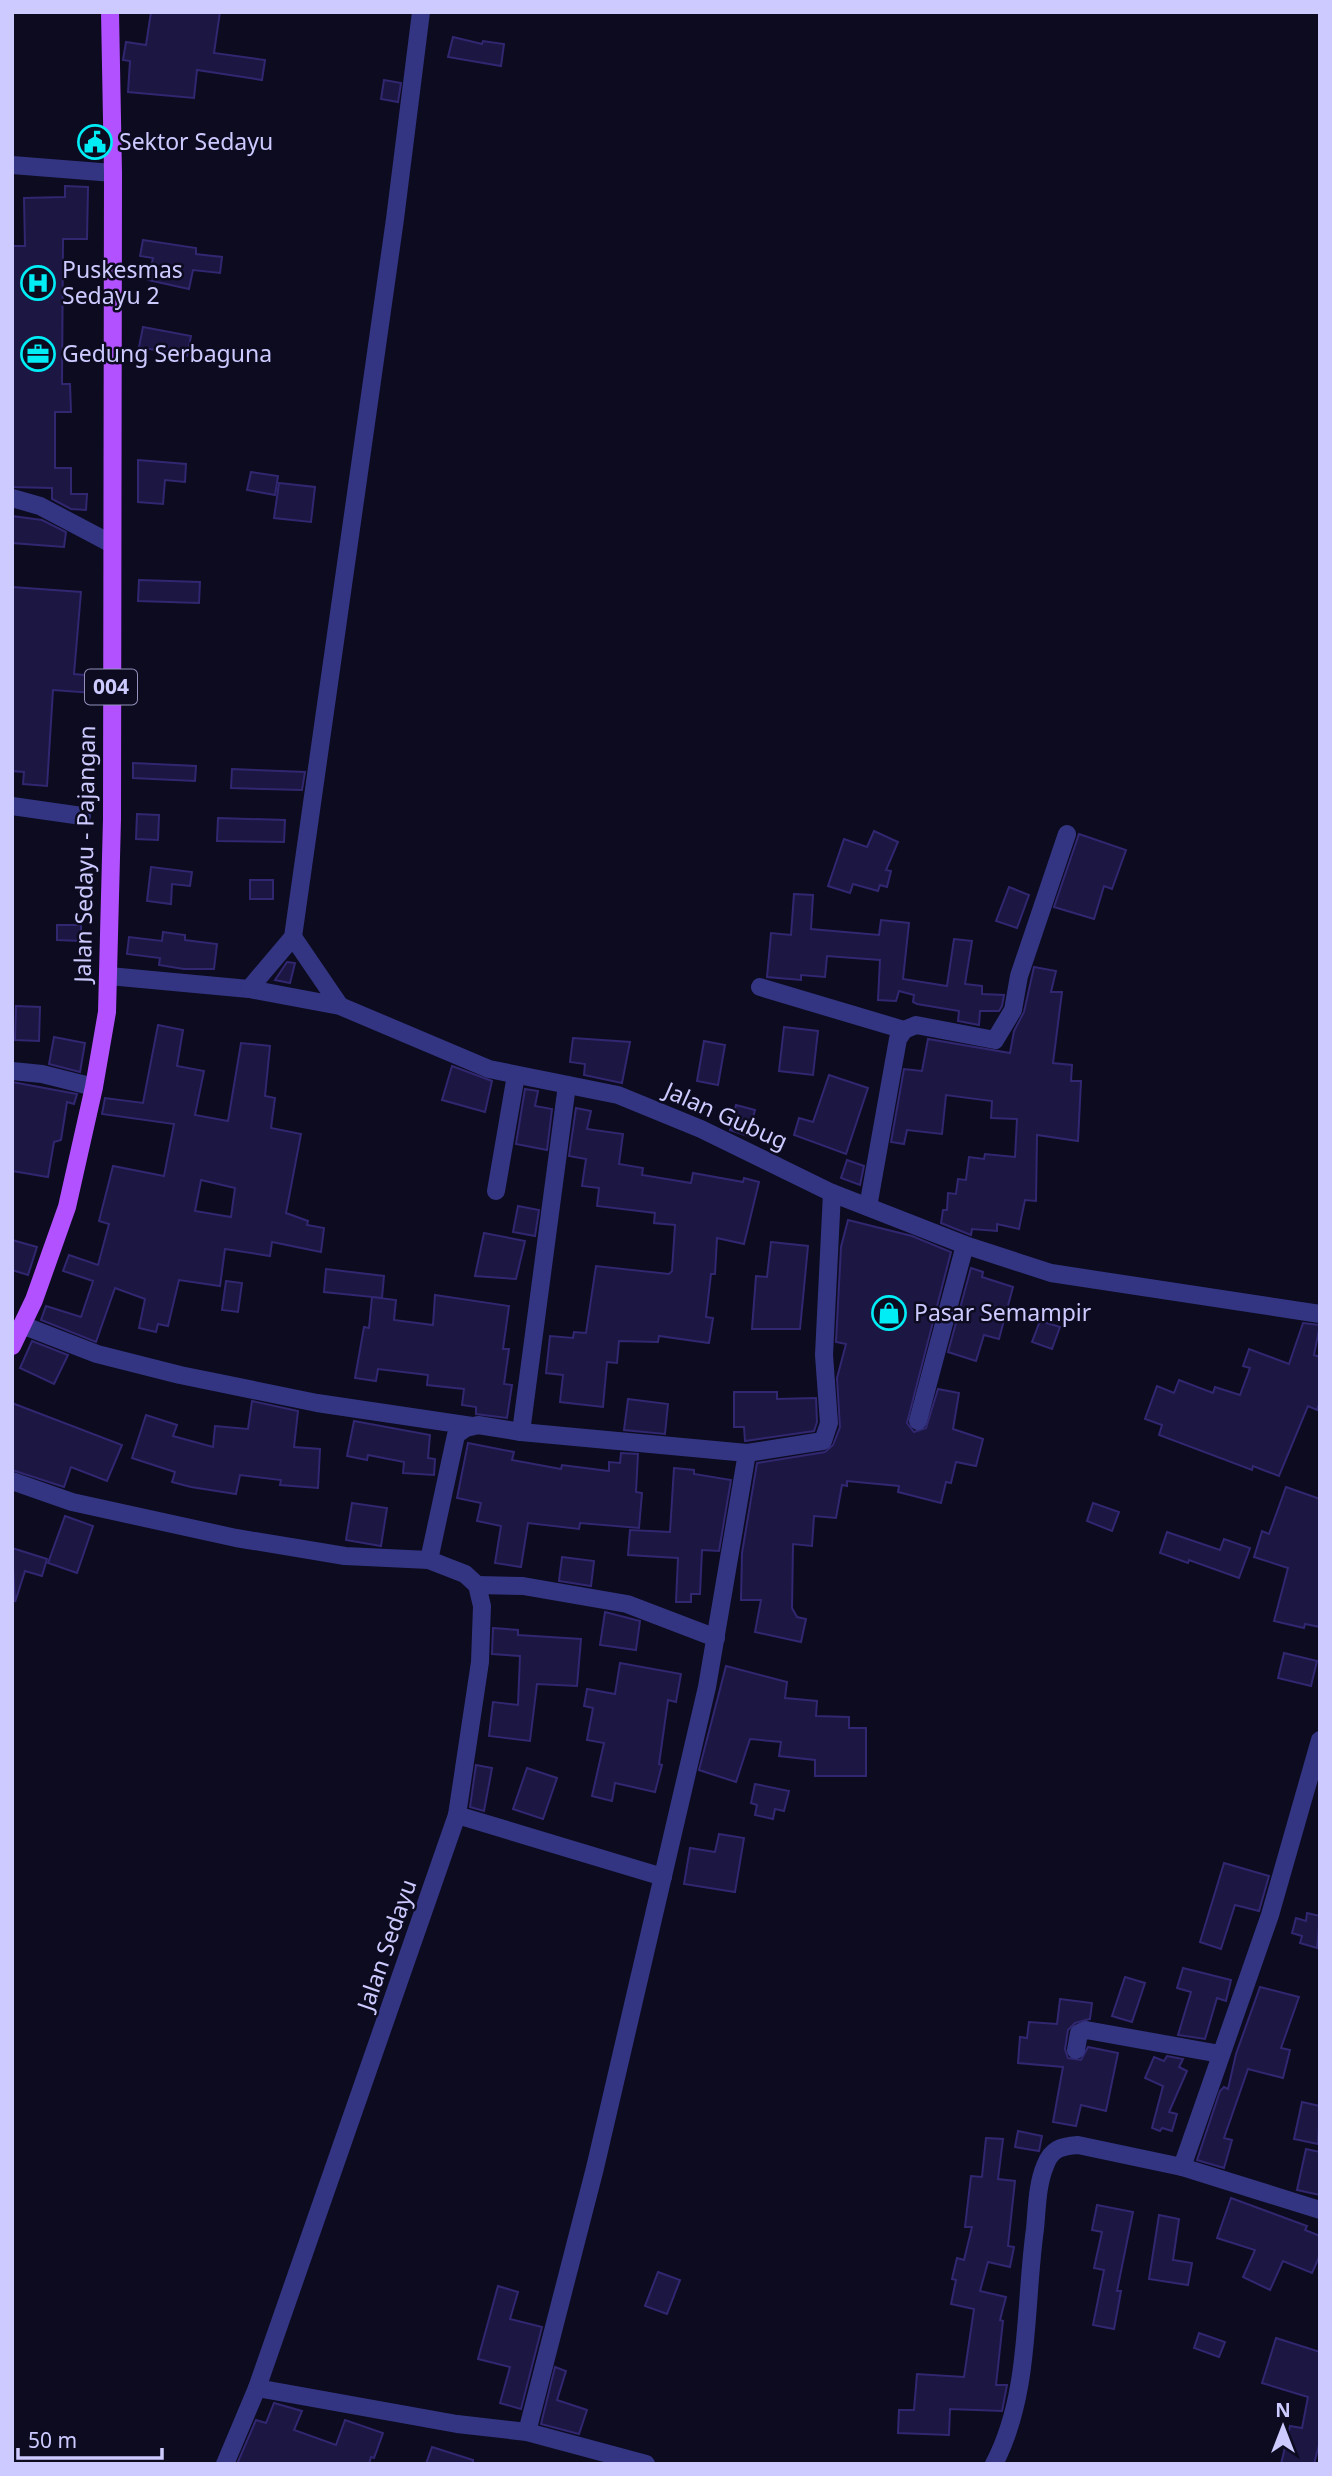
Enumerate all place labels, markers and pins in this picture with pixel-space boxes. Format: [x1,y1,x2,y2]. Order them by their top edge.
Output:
public building icon: Sektor Sedayu [76,123,114,161]
place label: Sektor Sedayu [119,125,273,157]
place label: Puskesmas Sedayu 2 [62,253,183,311]
hospital icon: Puskesmas Sedayu 2 [19,264,57,302]
office icon: Gedung Serbaguna [19,335,57,373]
place label: Gedung Serbaguna [62,337,272,369]
shop icon: Pasar Semampir [870,1294,908,1332]
place label: Pasar Semampir [914,1296,1092,1328]

